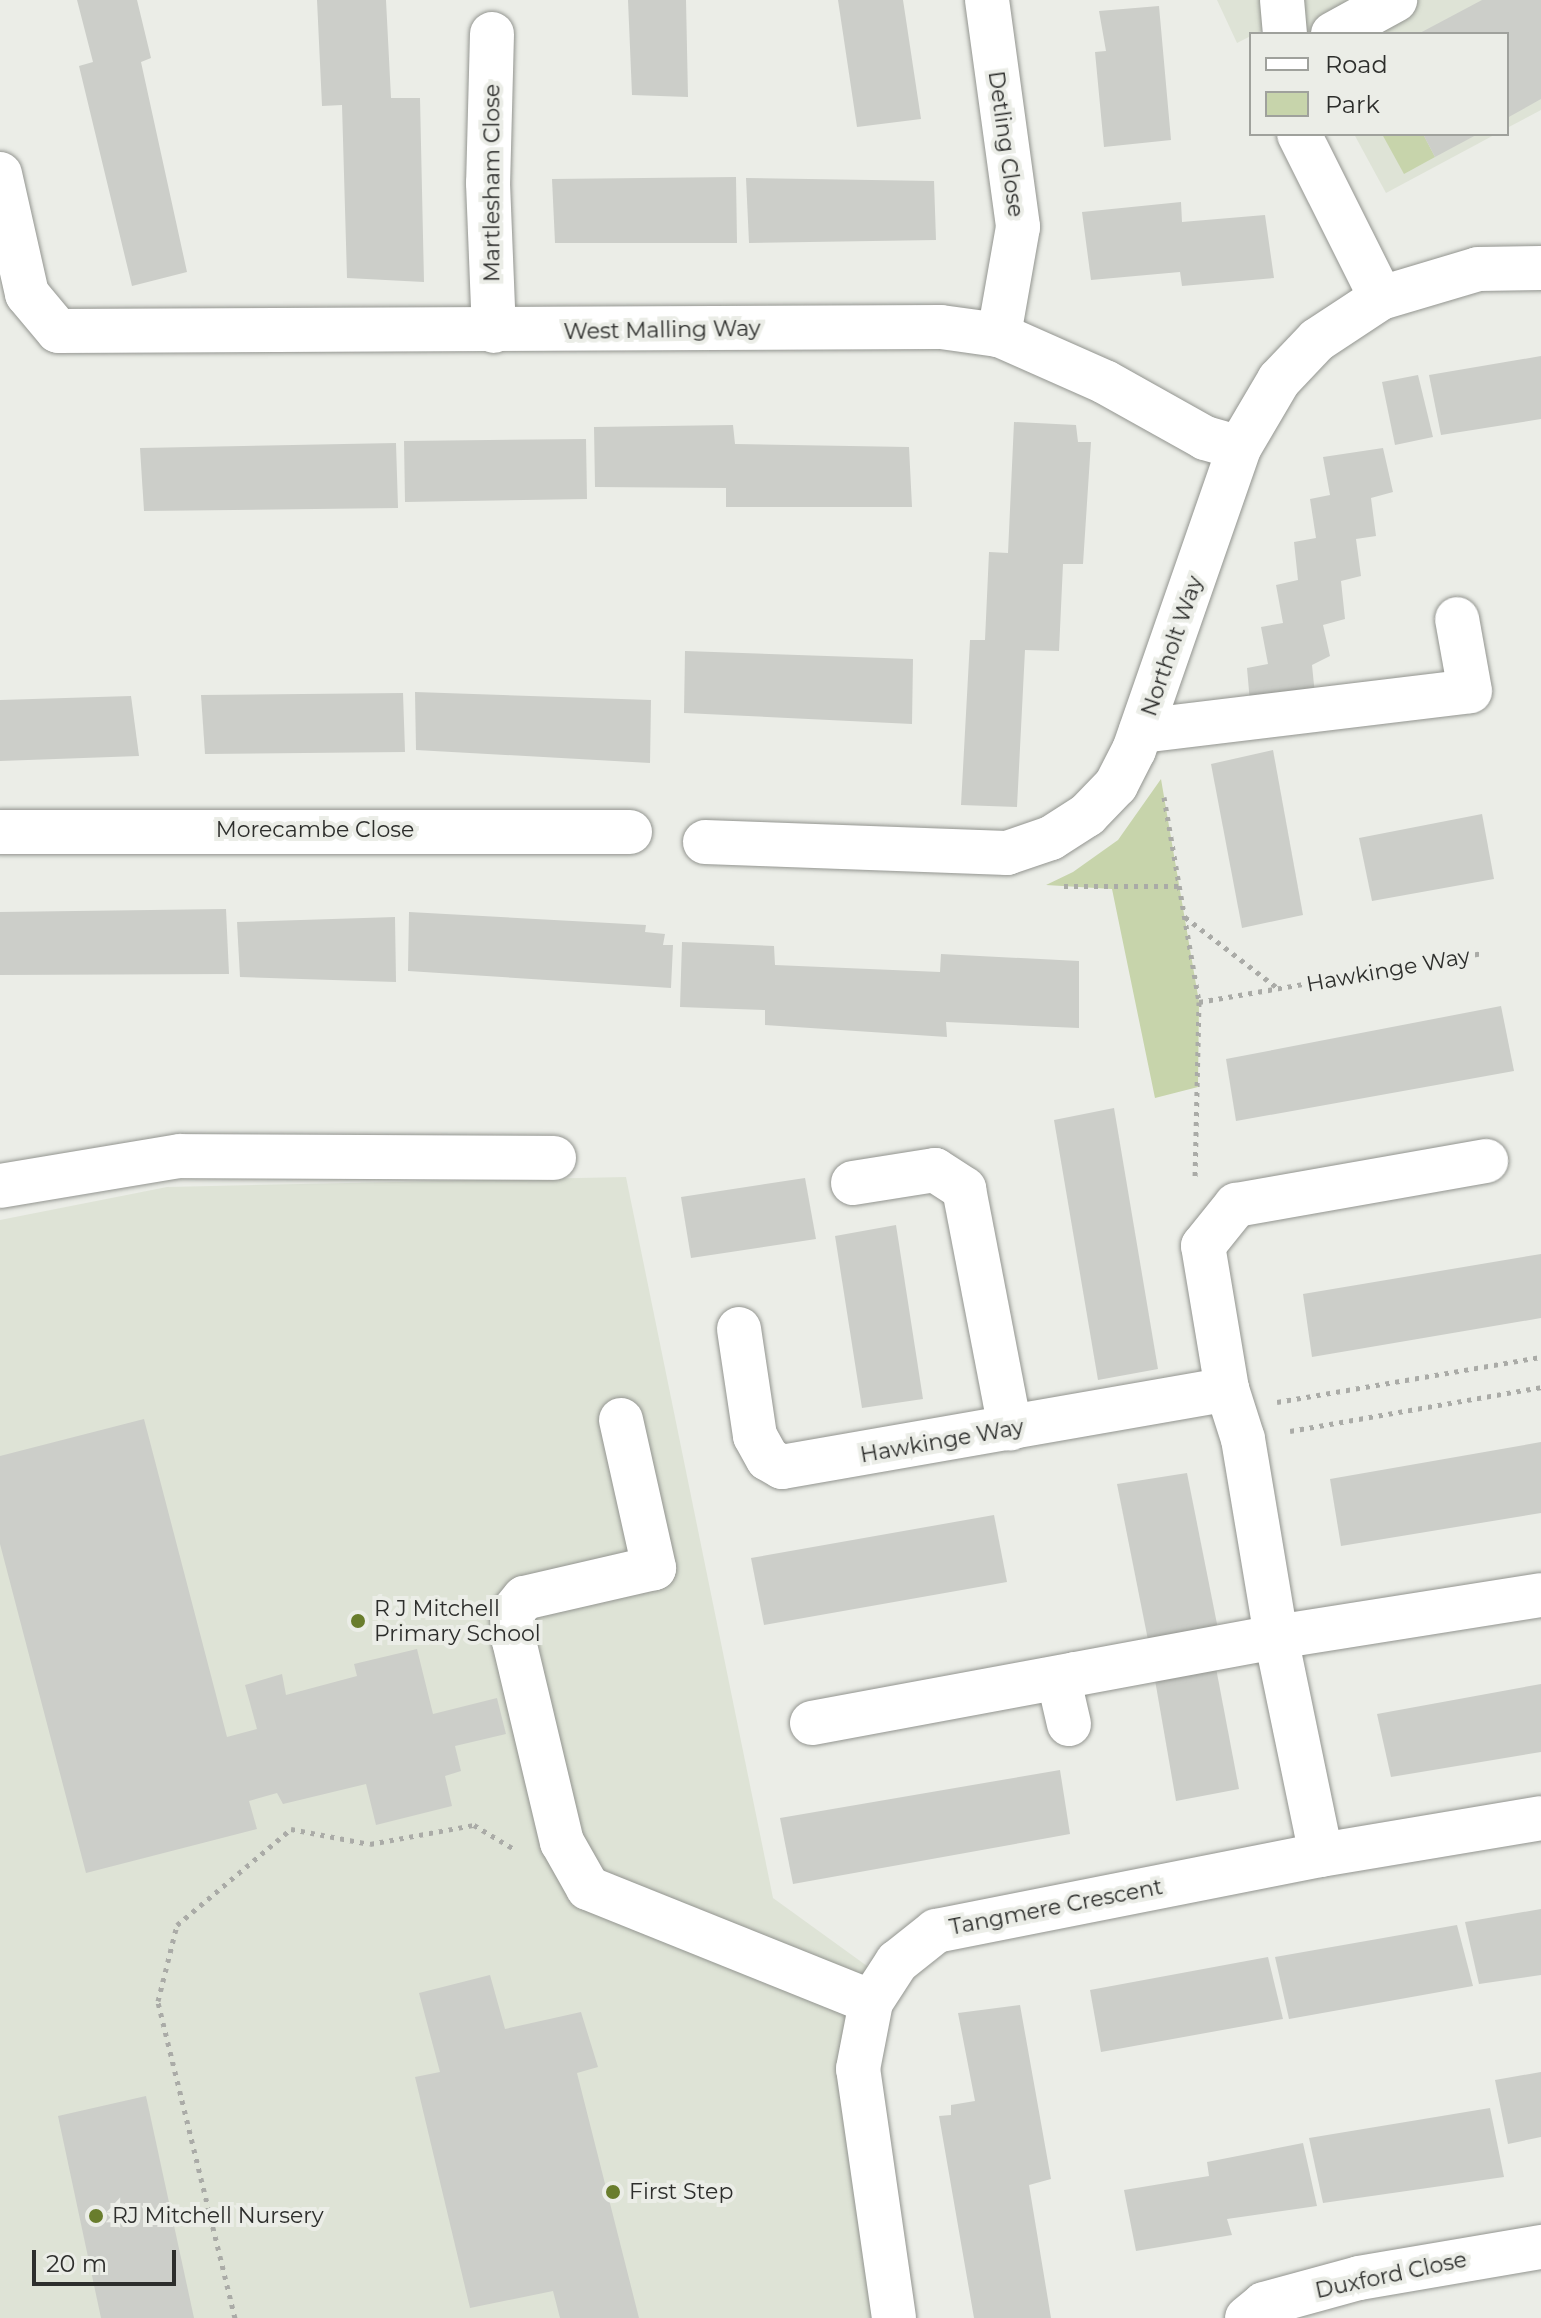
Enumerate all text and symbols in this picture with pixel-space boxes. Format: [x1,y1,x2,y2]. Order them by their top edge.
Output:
legend [1249,32,1509,136]
text: Road [1325,50,1388,79]
street label: Detling Close [983,69,1029,219]
street label: Martlesham Close [479,84,505,282]
text: Park [1325,90,1380,119]
street label: West Malling Way [563,315,761,345]
street label: Northolt Way [1136,572,1208,720]
street label: Morecambe Close [216,817,414,843]
street label: Hawkinge Way [1304,943,1472,997]
street label: Hawkinge Way [858,1414,1026,1468]
place label: R J Mitchell Primary School [374,1595,541,1646]
marker: R J Mitchell Primary School [349,1612,367,1630]
street label: Tangmere Crescent [947,1873,1165,1941]
place label: First Step [629,2179,733,2205]
marker: First Step [604,2183,622,2201]
place label: RJ Mitchell Nursery [112,2203,324,2229]
marker: RJ Mitchell Nursery [87,2207,105,2225]
scale bar [36,2234,180,2284]
street label: Duxford Close [1313,2246,1469,2304]
text: 20 m [46,2249,107,2278]

